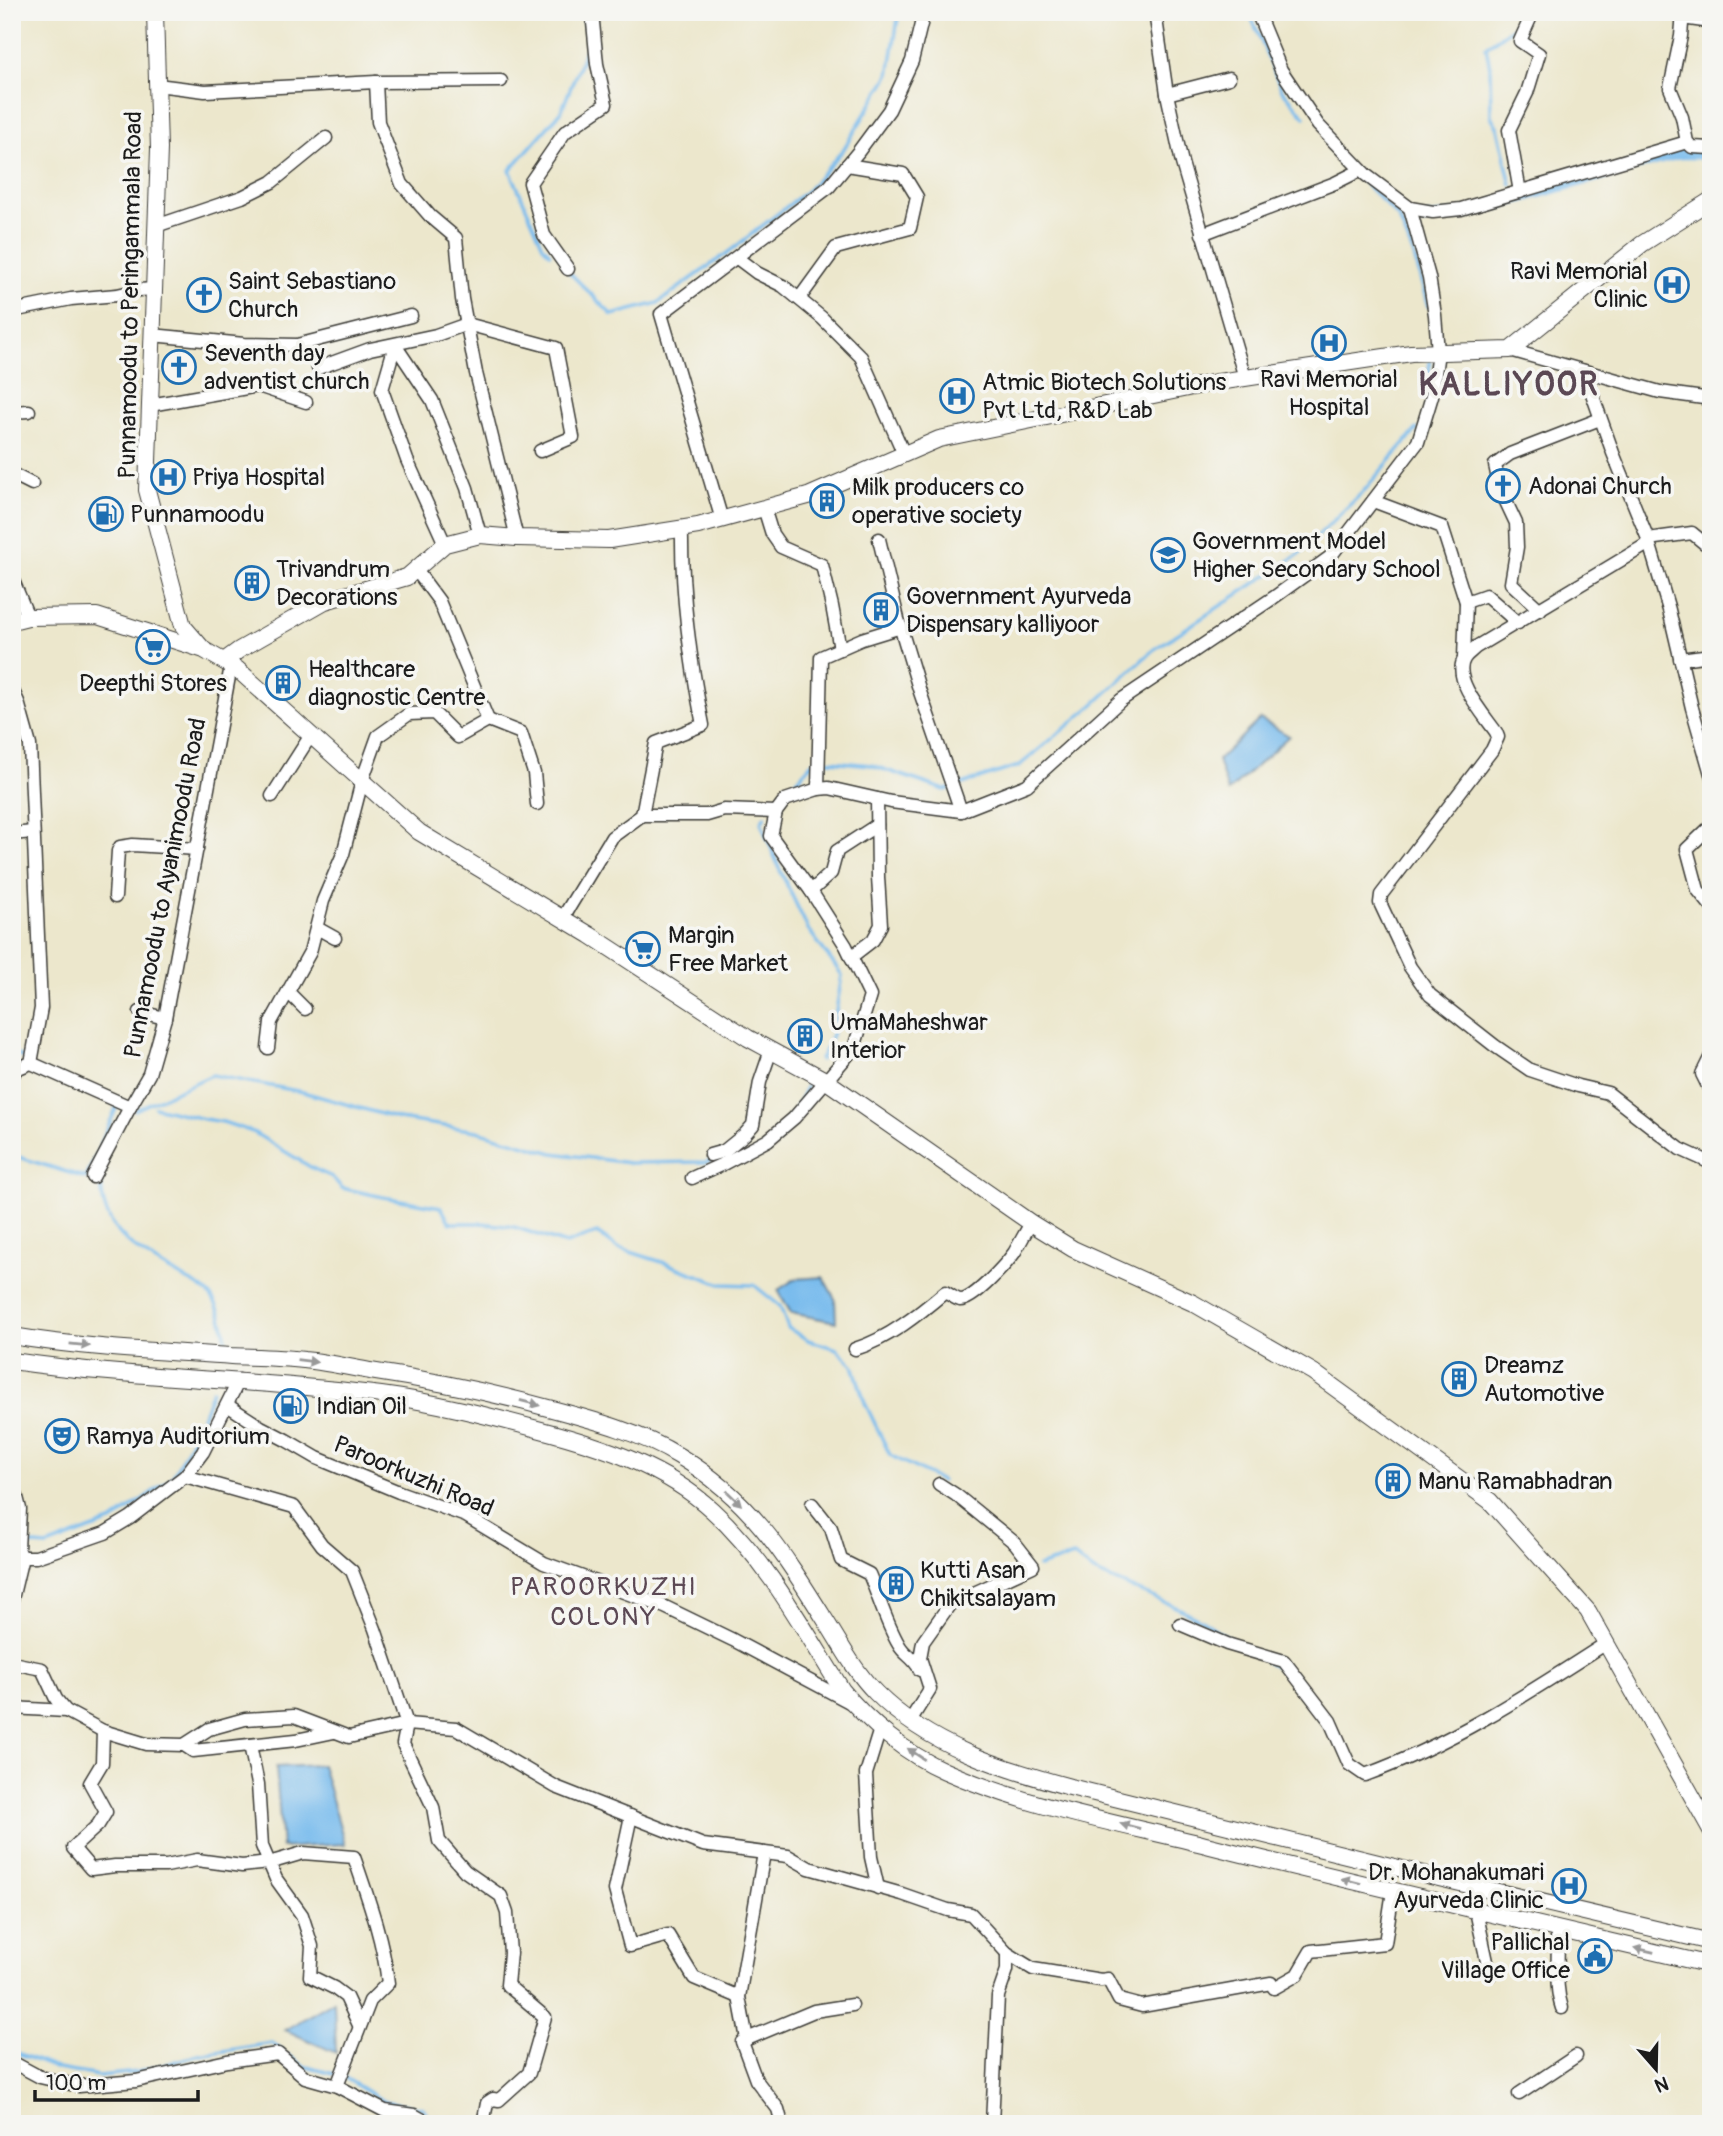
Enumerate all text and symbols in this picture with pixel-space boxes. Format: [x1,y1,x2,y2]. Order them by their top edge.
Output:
street label: Punnamoodu to Peringammala Road [113,111,148,479]
place label: Ravi Memorial Clinic [1510,257,1648,314]
hospital icon: Ravi Memorial Clinic [1653,266,1691,304]
place label: Saint Sebastiano Church [228,267,396,324]
church icon: Saint Sebastiano Church [185,276,223,314]
hospital icon: Ravi Memorial Hospital [1310,324,1348,362]
place label: Seventh day adventist church [204,339,370,396]
church icon: Seventh day adventist church [160,348,198,386]
place label: Ravi Memorial Hospital [1260,365,1398,422]
district label: KALLIYOOR [1419,365,1599,405]
place label: Atmic Biotech Solutions Pvt Ltd, R&D Lab [982,368,1226,425]
hospital icon: Atmic Biotech Solutions Pvt Ltd, R&D Lab [938,377,976,415]
hospital icon: Priya Hospital [149,458,187,496]
place label: Priya Hospital [192,463,325,492]
church icon: Adonai Church [1484,467,1522,505]
place label: Adonai Church [1528,472,1672,501]
place label: Milk producers co operative society [852,473,1024,530]
building icon: Milk producers co operative society [808,482,846,520]
fuel station icon: Punnamoodu [87,495,125,533]
place label: Punnamoodu [130,500,265,529]
place label: Government Model Higher Secondary School [1192,527,1441,584]
school or university icon: Government Model Higher Secondary School [1149,536,1187,574]
place label: Trivandrum Decorations [276,555,398,612]
building icon: Trivandrum Decorations [233,564,271,602]
place label: Government Ayurveda Dispensary kalliyoor [906,582,1132,639]
building icon: Government Ayurveda Dispensary kalliyoor [862,591,900,629]
supermarket icon: Deepthi Stores [134,628,172,666]
place label: Healthcare diagnostic Centre [308,655,486,712]
building icon: Healthcare diagnostic Centre [264,664,302,702]
place label: Deepthi Stores [79,669,227,698]
street label: Punnamoodu to Ayanimoodu Road [118,715,213,1061]
place label: Margin Free Market [668,921,788,978]
supermarket icon: Margin Free Market [624,930,662,968]
place label: UmaMaheshwar Interior [830,1008,988,1065]
building icon: UmaMaheshwar Interior [786,1017,824,1055]
one-way arrow [69,1339,91,1350]
place label: Dreamz Automotive [1484,1351,1604,1408]
one-way arrow [296,1355,318,1366]
building icon: Dreamz Automotive [1440,1360,1478,1398]
fuel station icon: Indian Oil [272,1387,310,1425]
place label: Indian Oil [316,1392,407,1421]
one-way arrow [519,1398,541,1409]
theatre icon: Ramya Auditorium [43,1417,81,1455]
place label: Ramya Auditorium [86,1422,270,1451]
street label: Paroorkuzhi Road [329,1430,498,1523]
building icon: Manu Ramabhadran [1374,1462,1412,1500]
place label: Manu Ramabhadran [1418,1467,1613,1496]
one-way arrow [725,1489,742,1505]
place label: Kutti Asan Chikitsalayam [920,1556,1056,1613]
building icon: Kutti Asan Chikitsalayam [877,1565,915,1603]
district label: PAROORKUZHI COLONY [510,1571,698,1633]
one-way arrow [907,1747,925,1761]
one-way arrow [1119,1820,1141,1831]
place label: Dr. Mohanakumari Ayurveda Clinic [1368,1858,1544,1915]
hospital icon: Dr. Mohanakumari Ayurveda Clinic [1550,1867,1588,1905]
one-way arrow [1340,1875,1362,1886]
place label: Pallichal Village Office [1440,1928,1570,1985]
public building icon: Pallichal Village Office [1576,1937,1614,1975]
one-way arrow [1633,1944,1655,1955]
north arrow [1622,2035,1692,2104]
scale bar [35,2059,198,2103]
text: 100 m [46,2070,106,2097]
text: N [1651,2071,1672,2098]

